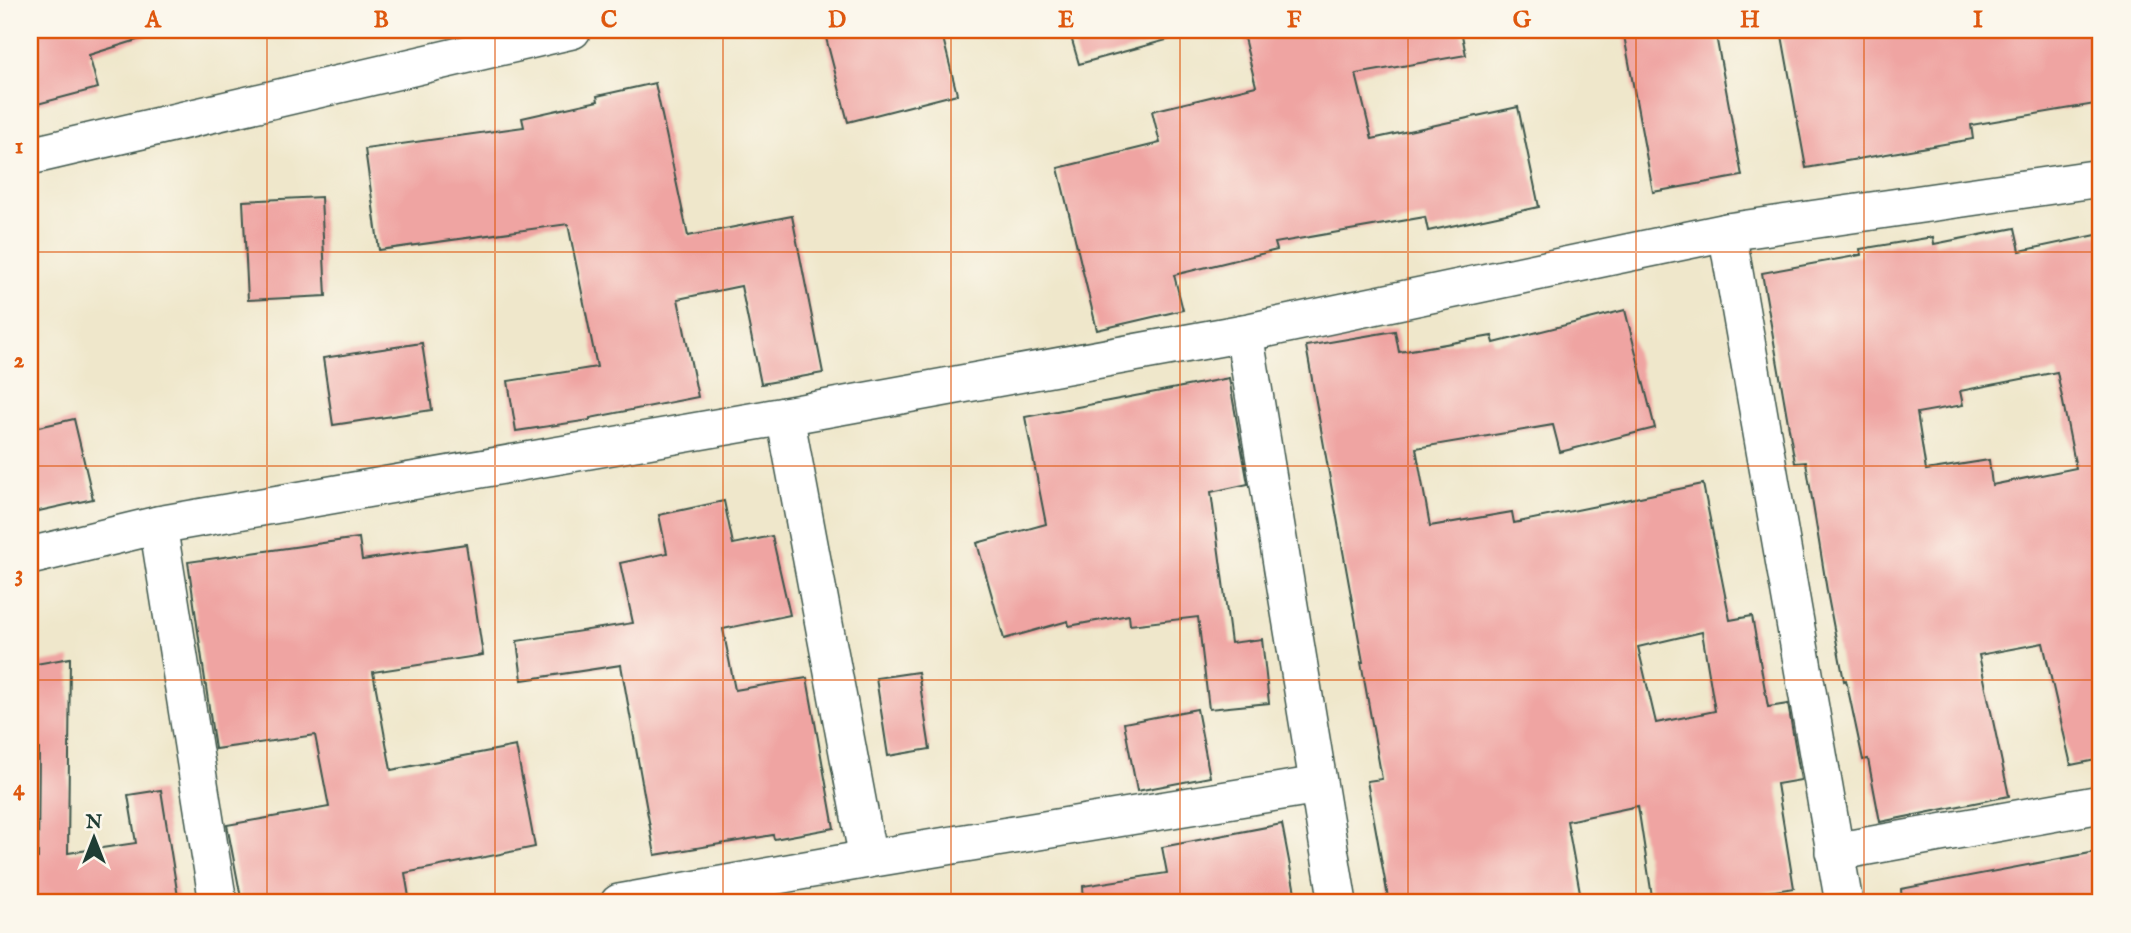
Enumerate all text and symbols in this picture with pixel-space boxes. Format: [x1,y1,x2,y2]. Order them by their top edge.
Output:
text: A [144,6,162,35]
text: B [373,6,389,35]
text: C [601,6,618,35]
text: D [828,6,846,35]
text: E [1058,6,1074,35]
text: F [1287,6,1302,35]
text: G [1513,6,1532,35]
text: H [1740,6,1760,35]
text: I [1973,6,1983,35]
text: 1 [15,132,23,161]
text: 2 [14,346,25,375]
text: 3 [15,560,23,589]
text: 4 [13,774,25,803]
north arrow [60,804,130,874]
text: N [85,811,103,835]

